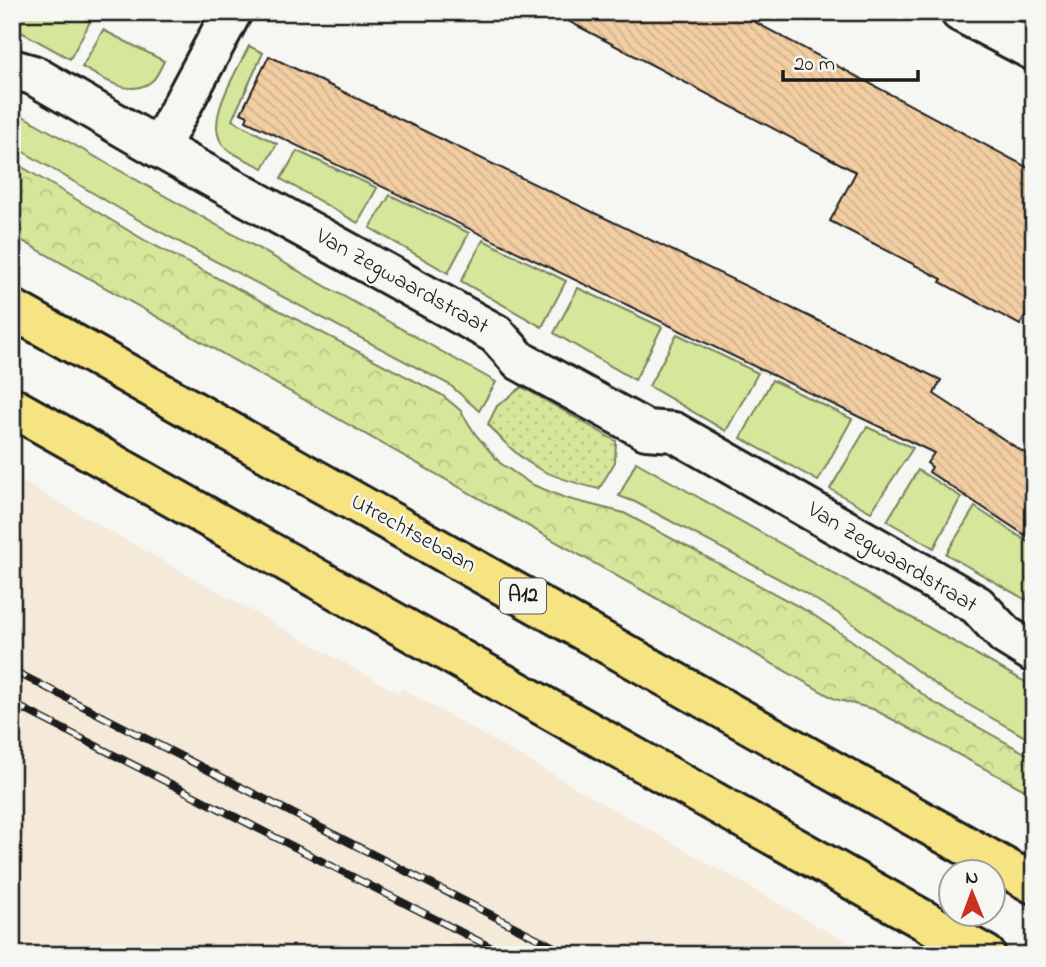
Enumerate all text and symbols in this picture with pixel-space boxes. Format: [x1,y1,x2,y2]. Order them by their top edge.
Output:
scale bar [783,38,918,82]
text: 20 m [794,50,835,80]
street label: Van Zegwaardstraat [308,220,495,344]
street label: Utrechtsebaan [344,486,482,582]
street label: Van Zegwaardstraat [799,494,984,623]
road number: A12 [500,578,546,614]
north arrow [937,858,1007,928]
text: N [965,865,979,892]

